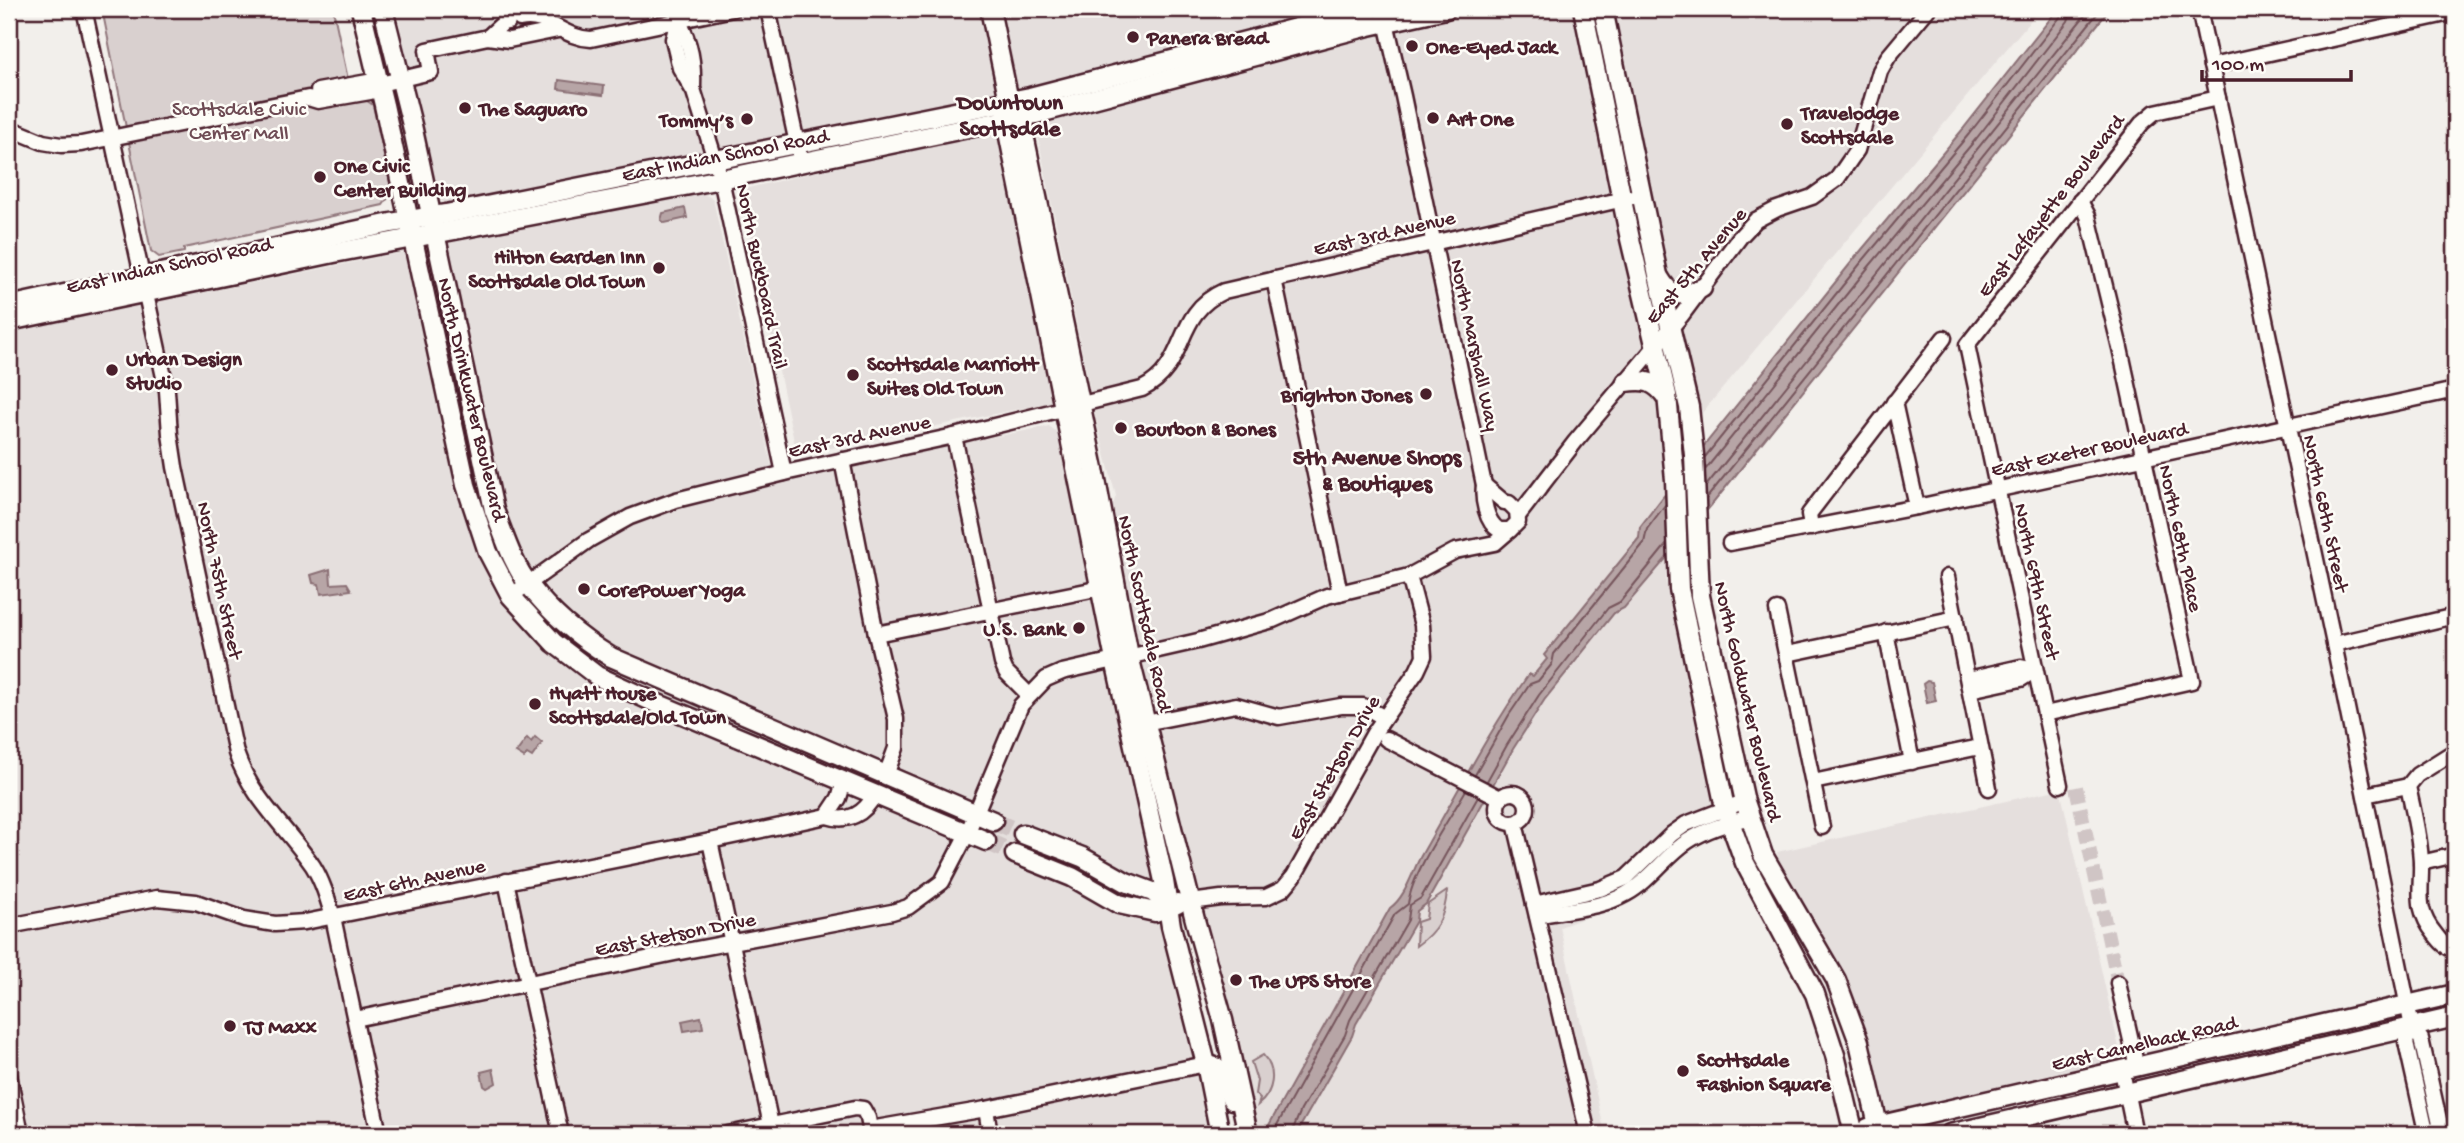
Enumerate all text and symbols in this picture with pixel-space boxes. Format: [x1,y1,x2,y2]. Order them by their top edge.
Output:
place label: Panera Bread [1146,28,1271,53]
marker: Panera Bread [1125,29,1141,45]
place label: One-Eyed Jack [1426,37,1560,62]
marker: One-Eyed Jack [1404,38,1420,54]
scale bar [2202,38,2350,82]
text: 100 m [2211,54,2264,79]
district label: Downtown Scottsdale [955,91,1064,144]
park label: Scottsdale Civic Center Mall [172,99,307,148]
place label: The Saguaro [477,99,587,124]
marker: The Saguaro [457,100,473,116]
place label: Travelodge Scottsdale [1799,103,1900,152]
place label: Art One [1446,109,1515,134]
street label: East Lafayette Boulevard [1974,109,2133,304]
place label: Tommy’s [658,110,734,135]
marker: Art One [1425,110,1441,126]
marker: Tommy’s [739,111,755,127]
marker: Travelodge Scottsdale [1779,116,1795,132]
street label: East Indian School Road [620,125,833,190]
place label: One Civic Center Building [333,156,467,205]
marker: One Civic Center Building [312,169,328,185]
street label: North Buckboard Trail [728,182,791,372]
street label: East 5th Avenue [1641,203,1755,331]
street label: East 3rd Avenue [1311,207,1459,264]
street label: East Indian School Road [64,233,277,301]
place label: Hilton Garden Inn Scottsdale Old Town [468,247,646,296]
street label: North Marshall Way [1442,257,1503,434]
marker: Hilton Garden Inn Scottsdale Old Town [651,260,667,276]
street label: North Drinkwater Boulevard [429,276,510,526]
place label: Urban Design Studio [126,349,243,398]
place label: Scottsdale Marriott Suites Old Town [867,354,1040,403]
marker: Urban Design Studio [104,362,120,378]
marker: Scottsdale Marriott Suites Old Town [845,367,861,383]
place label: Brighton Jones [1280,385,1413,410]
marker: Brighton Jones [1418,386,1434,402]
street label: East 3rd Avenue [786,411,934,466]
street label: East Exeter Boulevard [1989,418,2192,484]
place label: Bourbon & Bones [1134,419,1277,444]
marker: Bourbon & Bones [1113,420,1129,436]
street label: North 68th Street [2295,433,2353,597]
district label: 5th Avenue Shops & Boutiques [1293,446,1463,499]
street label: North 68th Place [2151,463,2207,616]
street label: North 75th Street [189,500,247,664]
street label: North 69th Street [2006,501,2064,664]
street label: North Scottsdale Road [1110,513,1176,716]
street label: North Goldwater Boulevard [1706,579,1786,826]
place label: CorePower Yoga [597,580,746,605]
marker: CorePower Yoga [576,581,592,597]
place label: U.S. Bank [983,619,1068,644]
marker: U.S. Bank [1071,620,1087,636]
place label: Hyatt House Scottsdale/Old Town [549,683,727,732]
street label: East Stetson Drive [1284,691,1388,846]
marker: Hyatt House Scottsdale/Old Town [527,696,543,712]
street label: East 6th Avenue [341,855,489,910]
street label: East Stetson Drive [593,908,759,964]
place label: The UPS Store [1248,971,1372,996]
marker: The UPS Store [1228,972,1244,988]
street label: East Camelback Road [2050,1012,2242,1079]
place label: TJ Maxx [242,1017,317,1042]
marker: TJ Maxx [222,1018,238,1034]
place label: Scottsdale Fashion Square [1696,1050,1832,1099]
marker: Scottsdale Fashion Square [1675,1063,1691,1079]

